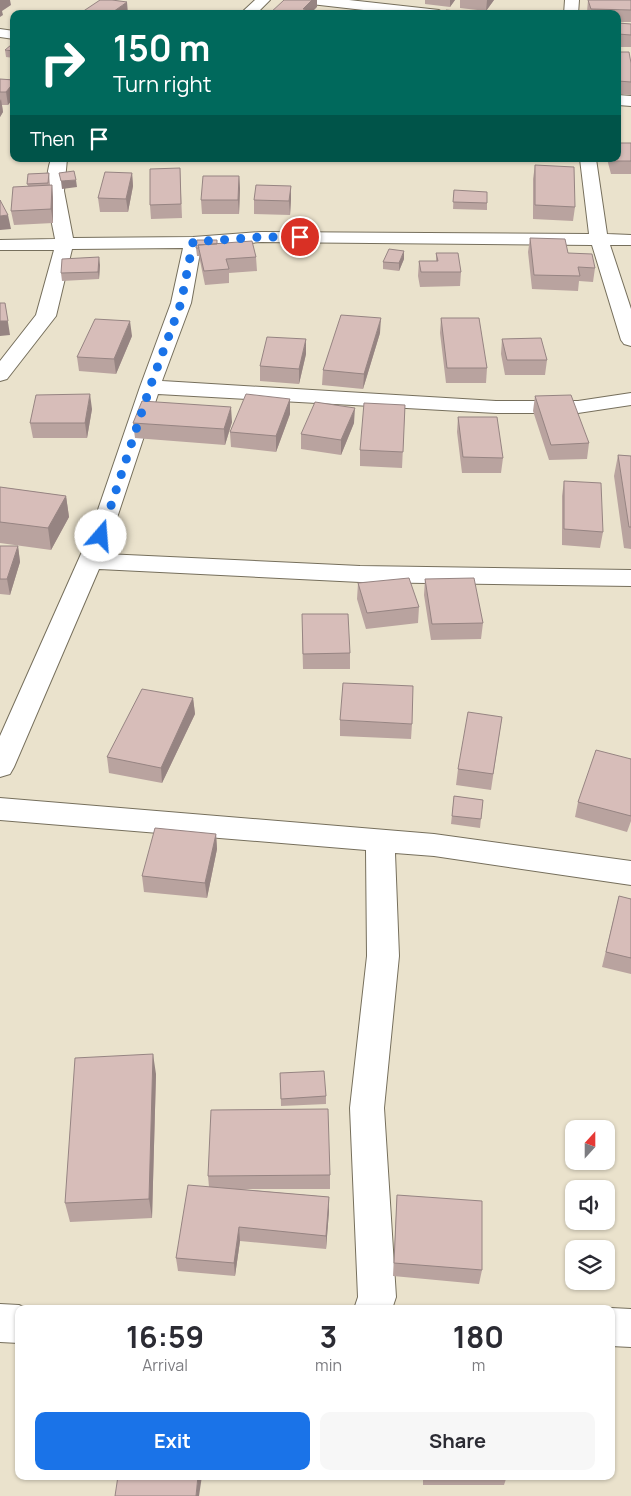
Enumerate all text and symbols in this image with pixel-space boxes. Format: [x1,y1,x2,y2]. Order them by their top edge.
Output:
text: 150 m [113,24,210,72]
icon: right [30,30,95,95]
text: Turn right [113,69,211,99]
icon: arrive [85,125,113,153]
text: Then [30,126,75,152]
pin [279,216,321,258]
icon: arrive [286,223,314,251]
position arrow [74,509,126,561]
north arrow [565,1120,615,1170]
map controls [565,1120,615,1290]
button: sound [565,1180,615,1230]
button: layers [565,1240,615,1290]
text: 16:59 [126,1316,204,1357]
text: 3 [320,1316,337,1357]
text: 180 [453,1316,504,1357]
text: Arrival [142,1354,188,1376]
text: min [315,1354,342,1376]
text: m [472,1354,485,1376]
button: Exit [35,1412,310,1470]
button: Share [320,1412,595,1470]

